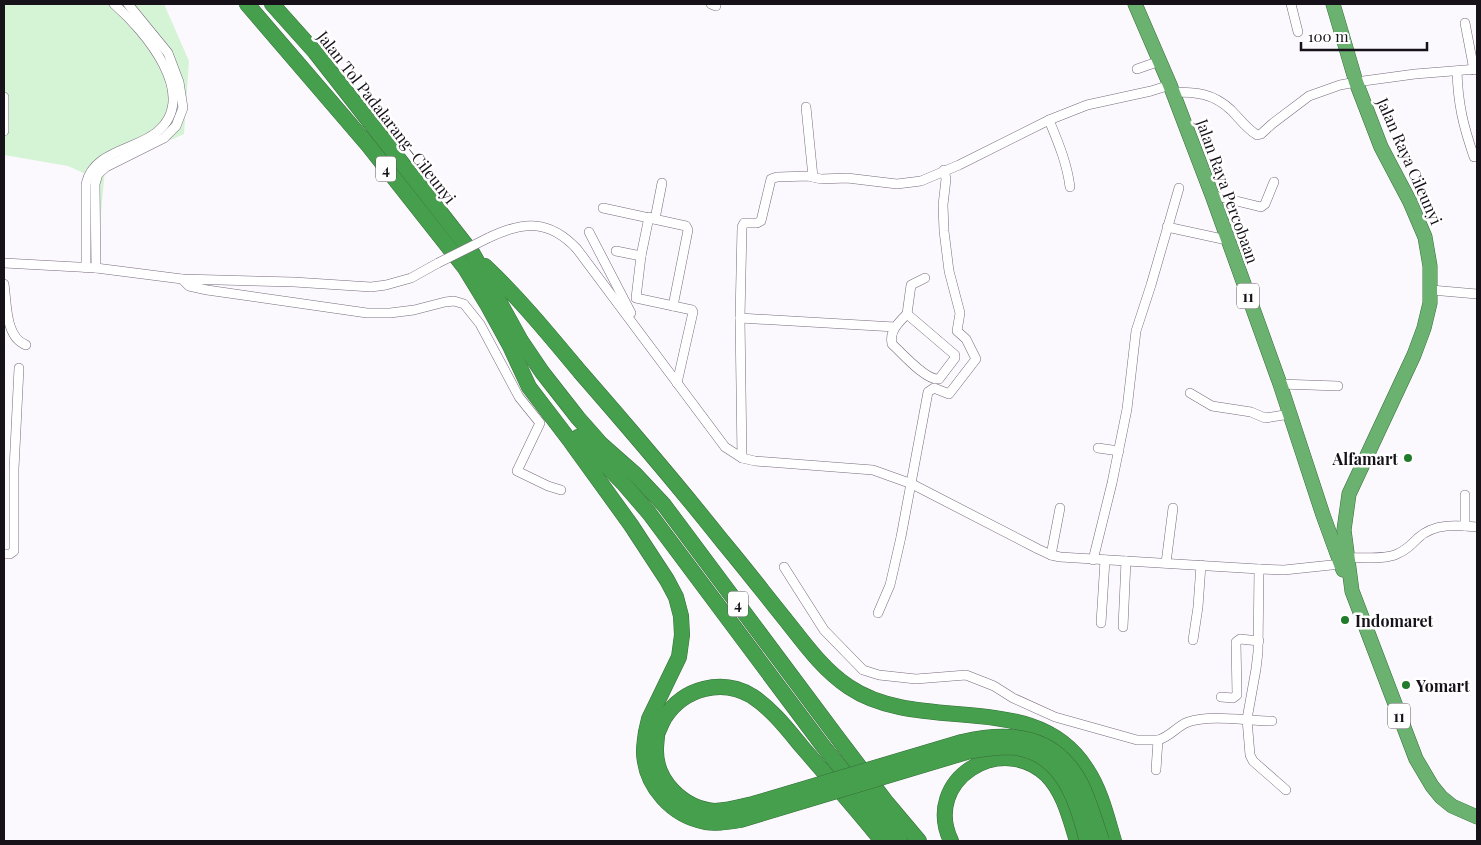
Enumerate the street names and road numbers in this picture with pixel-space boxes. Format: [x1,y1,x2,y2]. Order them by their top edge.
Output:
street label: Jalan Tol Padalarang–Cileunyi [312,26,461,208]
street label: Jalan Raya Cileunyi [1372,93,1447,228]
street label: Jalan Raya Percobaan [1192,115,1264,266]
road number: 4 [376,156,396,182]
road number: 11 [1237,284,1259,308]
road number: 4 [728,592,748,616]
road number: 11 [1388,704,1410,728]

